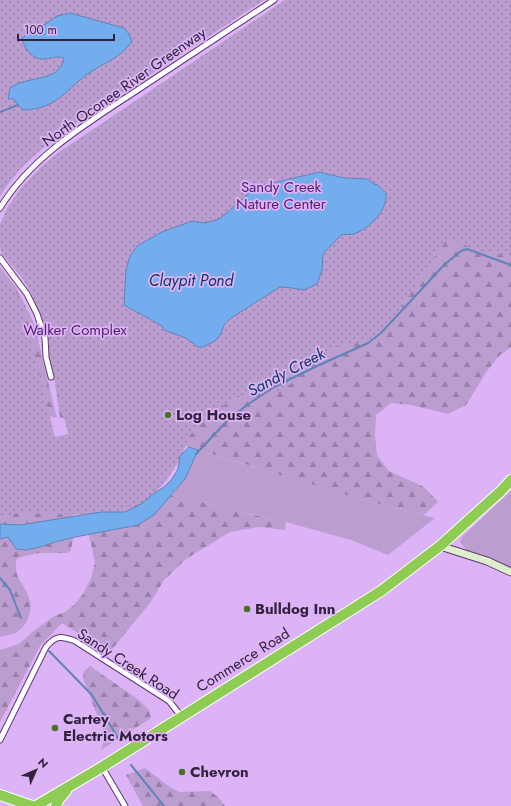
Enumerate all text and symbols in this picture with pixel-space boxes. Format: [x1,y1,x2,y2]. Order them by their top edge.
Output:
scale bar [18,16,114,42]
text: 100 m [24,21,57,39]
street label: North Oconee River Greenway [38,22,211,152]
park label: Sandy Creek Nature Center [236,176,327,215]
water label: Claypit Pond [149,269,235,292]
park label: Walker Complex [23,319,128,341]
water label: Sandy Creek [243,341,330,402]
place label: Log House [176,404,252,426]
marker: Log House [163,410,173,420]
place label: Bulldog Inn [255,598,336,620]
marker: Bulldog Inn [242,604,252,614]
street label: Sandy Creek Road [73,623,183,705]
street label: Commerce Road [192,623,294,697]
place label: Cartey Electric Motors [63,708,168,747]
marker: Cartey Electric Motors [50,723,60,733]
north arrow [16,750,56,790]
text: N [34,754,52,772]
place label: Chevron [190,761,249,783]
marker: Chevron [177,767,187,777]

